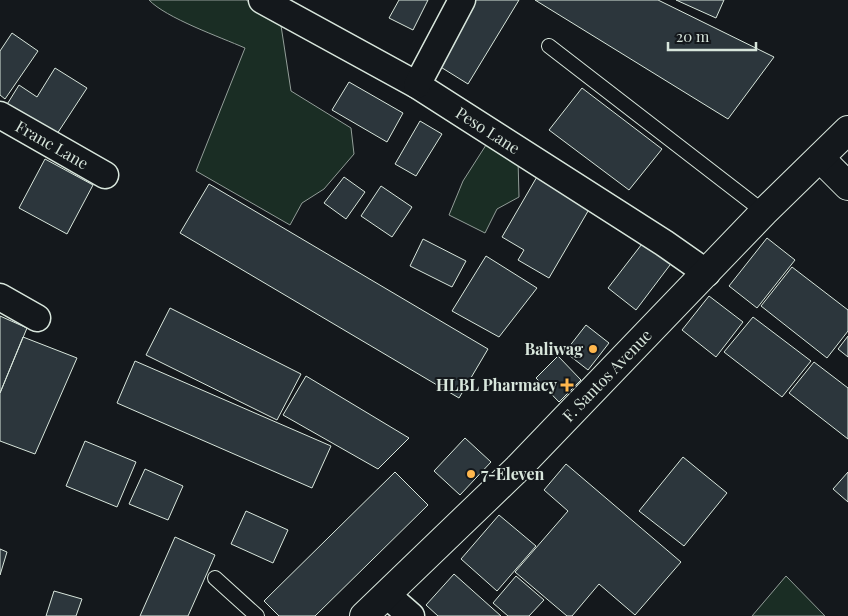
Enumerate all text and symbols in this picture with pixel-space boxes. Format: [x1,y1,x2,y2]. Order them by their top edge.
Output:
scale bar [668,20,756,52]
text: 20 m [676,26,710,46]
street label: Peso Lane [452,102,524,158]
street label: Franc Lane [12,115,93,173]
street label: F. Santos Avenue [557,324,656,426]
place label: Baliwag [524,338,583,359]
marker: Baliwag [587,343,599,355]
place label: HLBL Pharmacy [436,374,558,395]
marker: HLBL Pharmacy [561,379,573,391]
place label: 7-Eleven [481,463,544,484]
marker: 7-Eleven [465,468,477,480]

